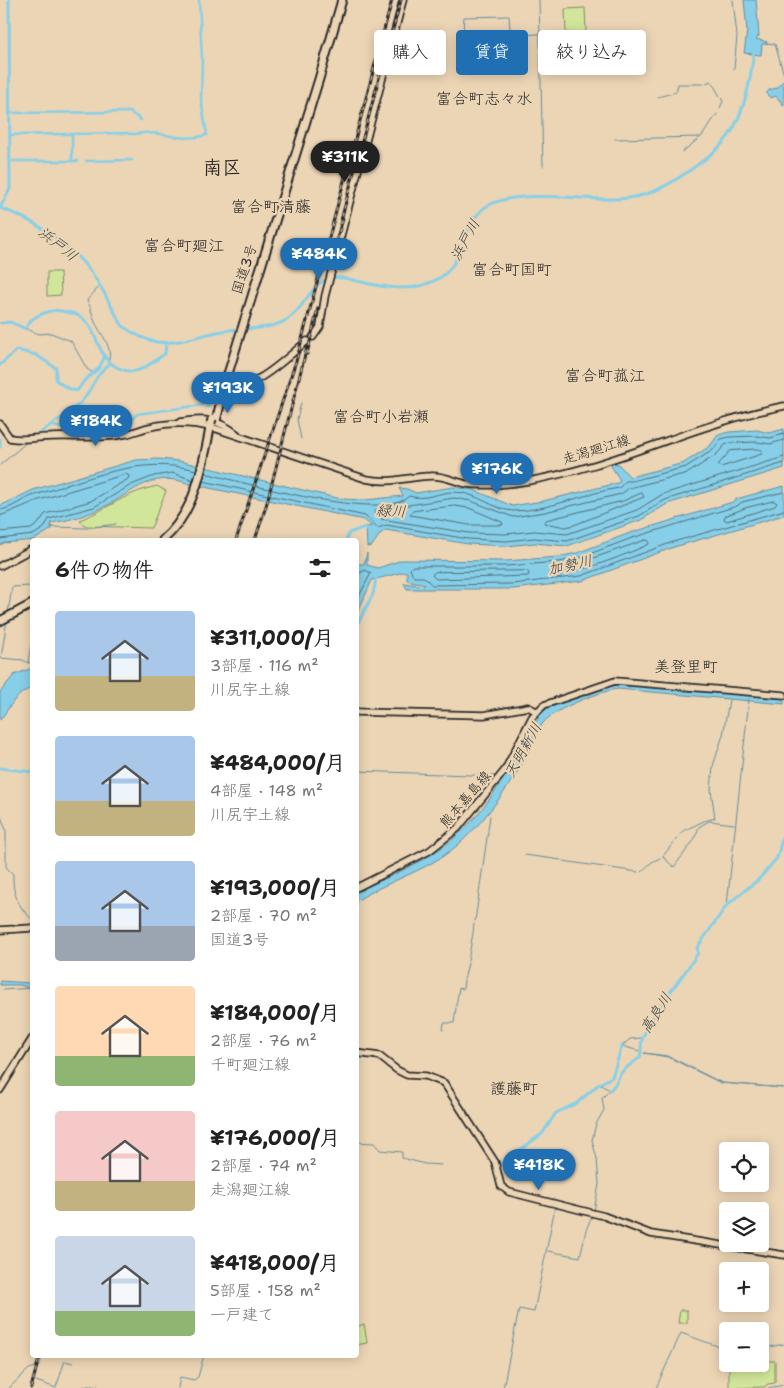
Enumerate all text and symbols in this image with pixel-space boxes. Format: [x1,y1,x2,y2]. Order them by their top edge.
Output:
chip: 購入 [374,30,446,75]
chip: 賃貸 [456,30,528,75]
chip: 絞り込み [538,30,646,75]
district label: 富合町志々水 [436,88,532,109]
pin: ¥311K [310,140,380,183]
text: ¥311K [322,146,368,167]
district label: 南区 [203,155,241,180]
district label: 富合町清藤 [231,196,311,217]
water label: 浜戸川 [445,215,485,265]
water label: 浜戸川 [34,222,82,266]
district label: 富合町廻江 [144,235,224,256]
pin: ¥484K [284,238,354,280]
street label: 国道3号 [227,242,261,296]
text: ¥484K [291,243,347,264]
district label: 富合町国町 [472,259,552,280]
district label: 富合町菰江 [565,365,645,386]
pin: ¥193K [193,372,263,414]
text: ¥193K [202,377,254,398]
pin: ¥184K [61,404,131,447]
district label: 富合町小岩瀬 [333,406,429,427]
text: ¥184K [70,410,122,431]
street label: 走潟廻江線 [560,430,632,468]
pin: ¥176K [462,452,532,495]
text: ¥176K [471,458,523,479]
water label: 緑川 [375,500,407,522]
water label: 加勢川 [546,551,594,579]
icon: filters [306,554,334,582]
text: 6件の物件 [55,556,154,584]
text: ¥311,000/月 [210,624,334,652]
icon: home [95,631,155,691]
text: 3部屋 · 116 m² [210,655,319,676]
district label: 美登里町 [654,656,718,677]
text: 川尻宇土線 [210,679,290,700]
water label: 天明新川 [500,719,546,781]
text: ¥484,000/月 [210,749,345,777]
icon: home [95,756,155,816]
street label: 熊本嘉島線 [435,767,495,831]
text: 4部屋 · 148 m² [210,780,323,801]
text: 川尻宇土線 [210,804,290,825]
text: ¥193,000/月 [210,874,340,902]
icon: home [95,881,155,941]
text: 2部屋 · 70 m² [210,905,317,926]
text: 国道3号 [210,929,269,950]
water label: 高良川 [635,989,677,1037]
text: ¥184,000/月 [210,999,340,1027]
icon: home [95,1006,155,1066]
text: 2部屋 · 76 m² [210,1030,317,1051]
text: 千町廻江線 [210,1054,290,1075]
district label: 護藤町 [490,1078,538,1099]
text: ¥176,000/月 [210,1124,340,1152]
icon: home [95,1131,155,1191]
map controls [719,1142,769,1372]
button: locate [719,1142,769,1192]
pin: ¥418K [504,1148,574,1191]
text: ¥418K [514,1154,564,1175]
text: 2部屋 · 74 m² [210,1155,317,1176]
text: 走潟廻江線 [210,1179,290,1200]
button: layers [719,1202,769,1252]
text: ¥418,000/月 [210,1249,340,1277]
icon: home [95,1256,155,1316]
button: + [719,1262,769,1312]
text: 5部屋 · 158 m² [210,1280,321,1301]
text: 一戸建て [210,1304,274,1325]
button: − [719,1322,769,1372]

